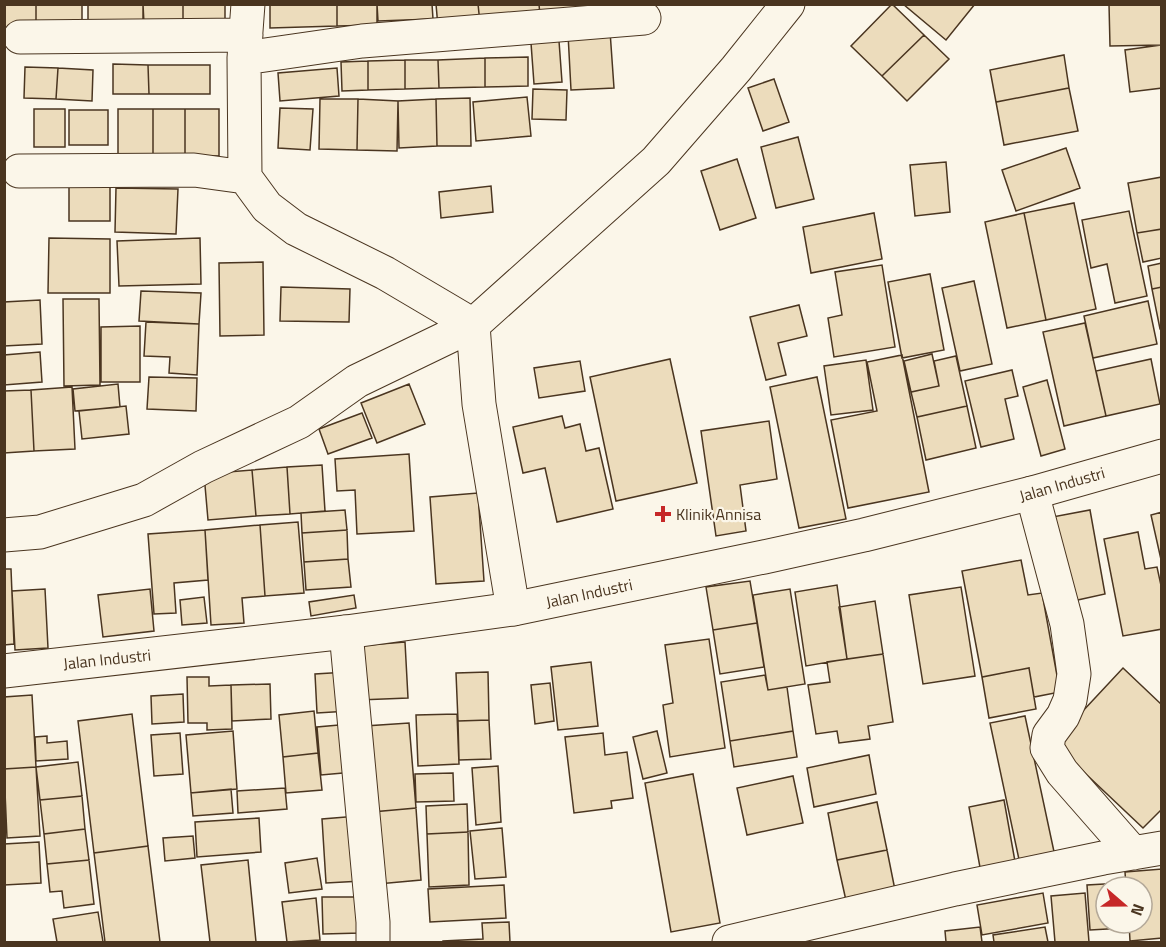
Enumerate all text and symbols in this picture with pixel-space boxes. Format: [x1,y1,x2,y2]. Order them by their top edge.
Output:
street label: Jalan Industri [1016,460,1108,508]
place label: Klinik Annisa [676,502,761,526]
marker: Klinik Annisa [654,505,672,523]
street label: Jalan Industri [543,572,635,614]
street label: Jalan Industri [62,642,152,676]
north arrow [1094,875,1154,935]
text: N [1125,901,1151,919]

